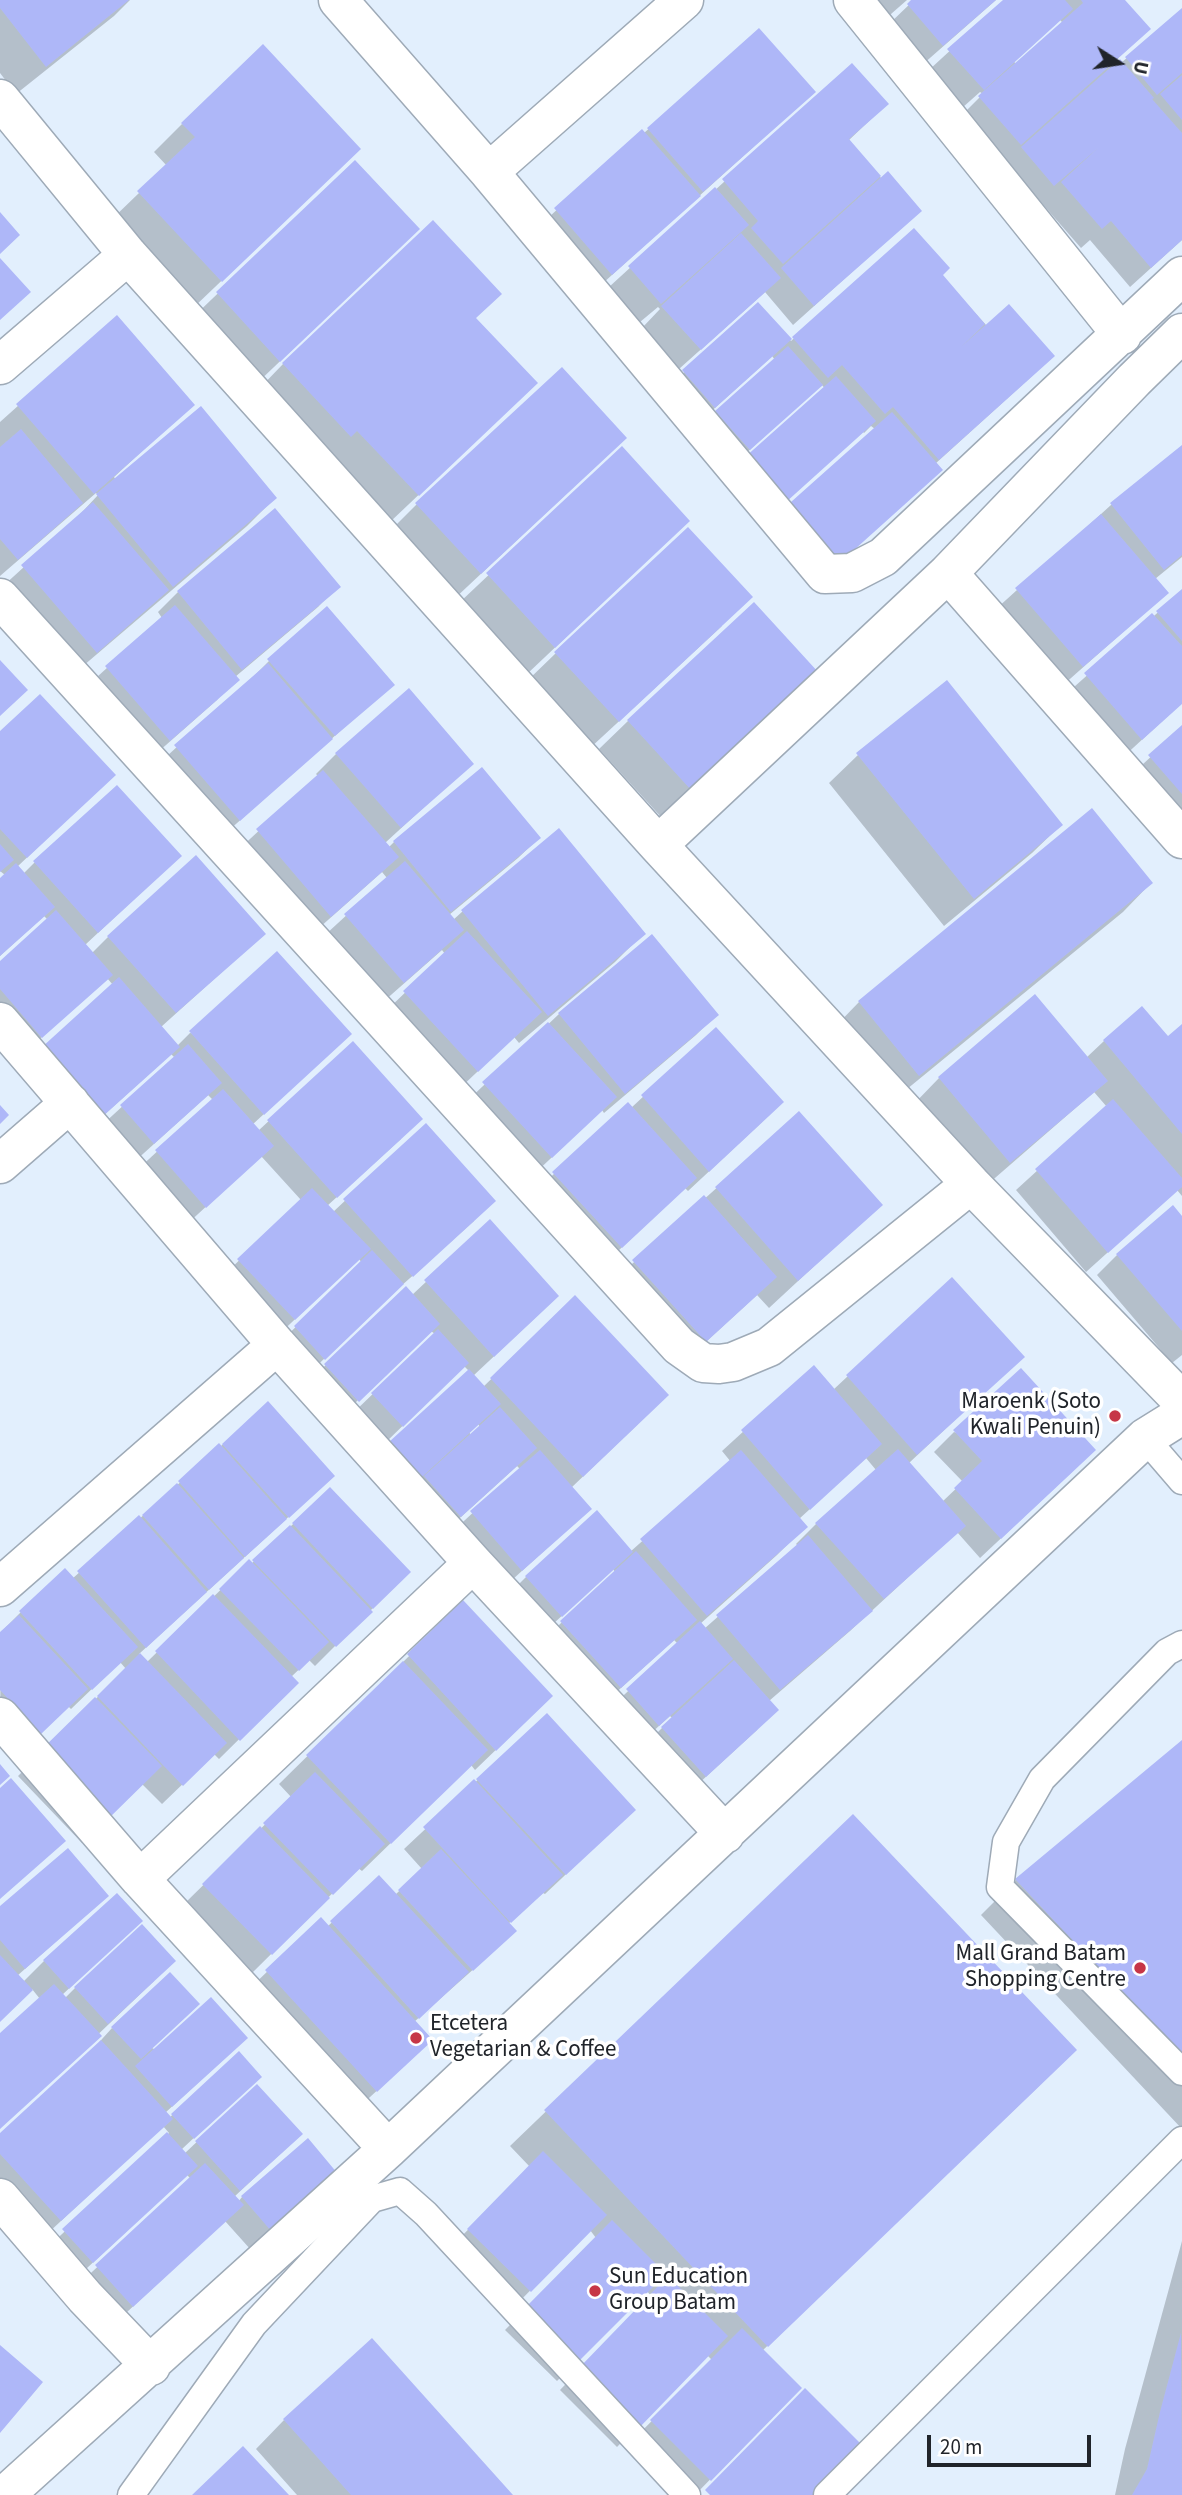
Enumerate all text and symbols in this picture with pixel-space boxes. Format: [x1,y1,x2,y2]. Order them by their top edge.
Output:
north arrow [1084,28,1154,98]
text: U [1126,58,1155,76]
place label: Maroenk (Soto Kwali Penuin) [961,1389,1101,1443]
marker: Maroenk (Soto Kwali Penuin) [1107,1408,1123,1424]
place label: Mall Grand Batam Shopping Centre [955,1941,1126,1995]
marker: Mall Grand Batam Shopping Centre [1132,1960,1148,1976]
place label: Etcetera Vegetarian & Coffee [430,2011,616,2065]
marker: Etcetera Vegetarian & Coffee [408,2030,424,2046]
place label: Sun Education Group Batam [609,2264,748,2318]
marker: Sun Education Group Batam [587,2283,603,2299]
scale bar [930,2422,1094,2466]
text: 20 m [940,2432,982,2462]

